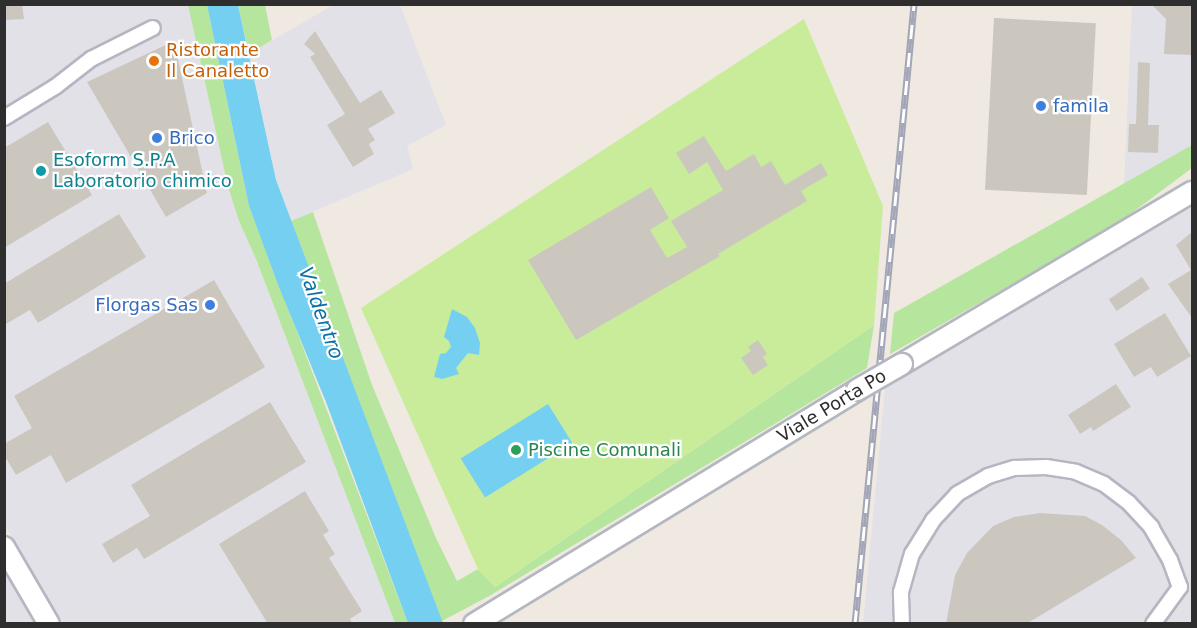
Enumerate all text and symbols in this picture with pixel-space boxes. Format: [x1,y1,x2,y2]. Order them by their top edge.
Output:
place label: Ristorante Il Canaletto [166,40,269,82]
marker: Ristorante Il Canaletto [147,54,161,68]
place label: famila [1053,95,1109,117]
marker: famila [1034,99,1048,113]
place label: Brico [169,127,215,149]
marker: Brico [150,131,164,145]
place label: Esoform S.P.A Laboratorio chimico [53,150,232,192]
marker: Esoform S.P.A Laboratorio chimico [34,164,48,178]
water label: Valdentro [293,264,349,362]
place label: Florgas Sas [95,294,198,316]
marker: Florgas Sas [203,298,217,312]
street label: Viale Porta Po [774,365,890,447]
place label: Piscine Comunali [528,439,681,461]
marker: Piscine Comunali [509,443,523,457]

